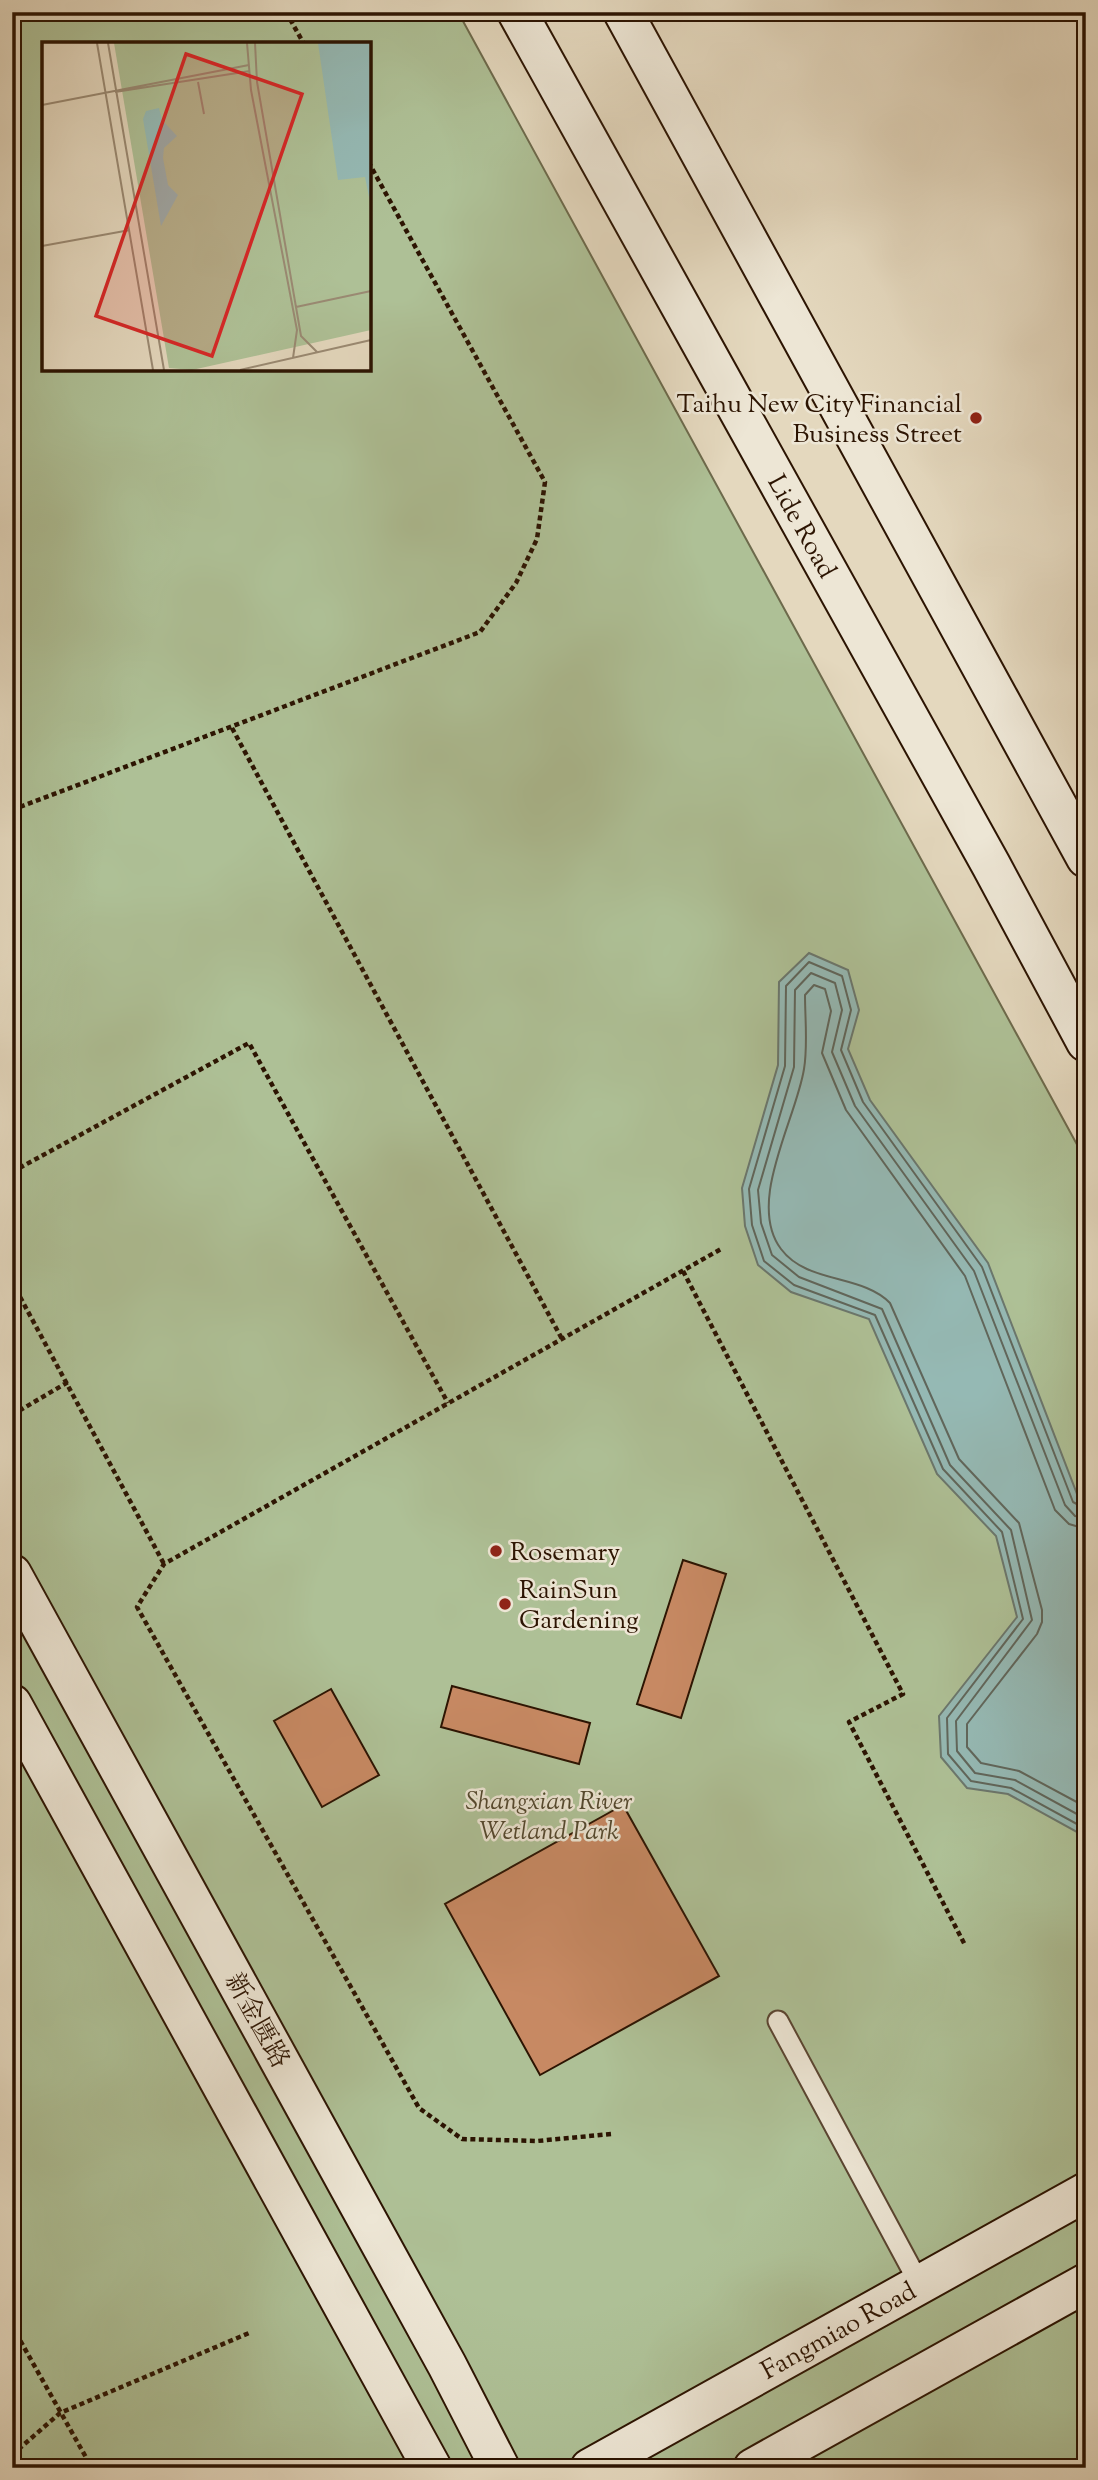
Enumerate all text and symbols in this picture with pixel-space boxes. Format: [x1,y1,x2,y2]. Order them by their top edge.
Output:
inset map [42,42,371,371]
place label: Taihu New City Financial Business Street [677,387,962,454]
marker: Taihu New City Financial Business Street [968,410,984,426]
street label: Lide Road [757,469,844,586]
place label: Rosemary [510,1535,620,1572]
marker: Rosemary [488,1543,504,1559]
place label: RainSun Gardening [519,1573,639,1640]
marker: RainSun Gardening [497,1596,513,1612]
park label: Shangxian River Wetland Park [466,1784,632,1851]
street label: 新金匮路 [214,1967,297,2076]
street label: Fangmiao Road [755,2274,924,2390]

